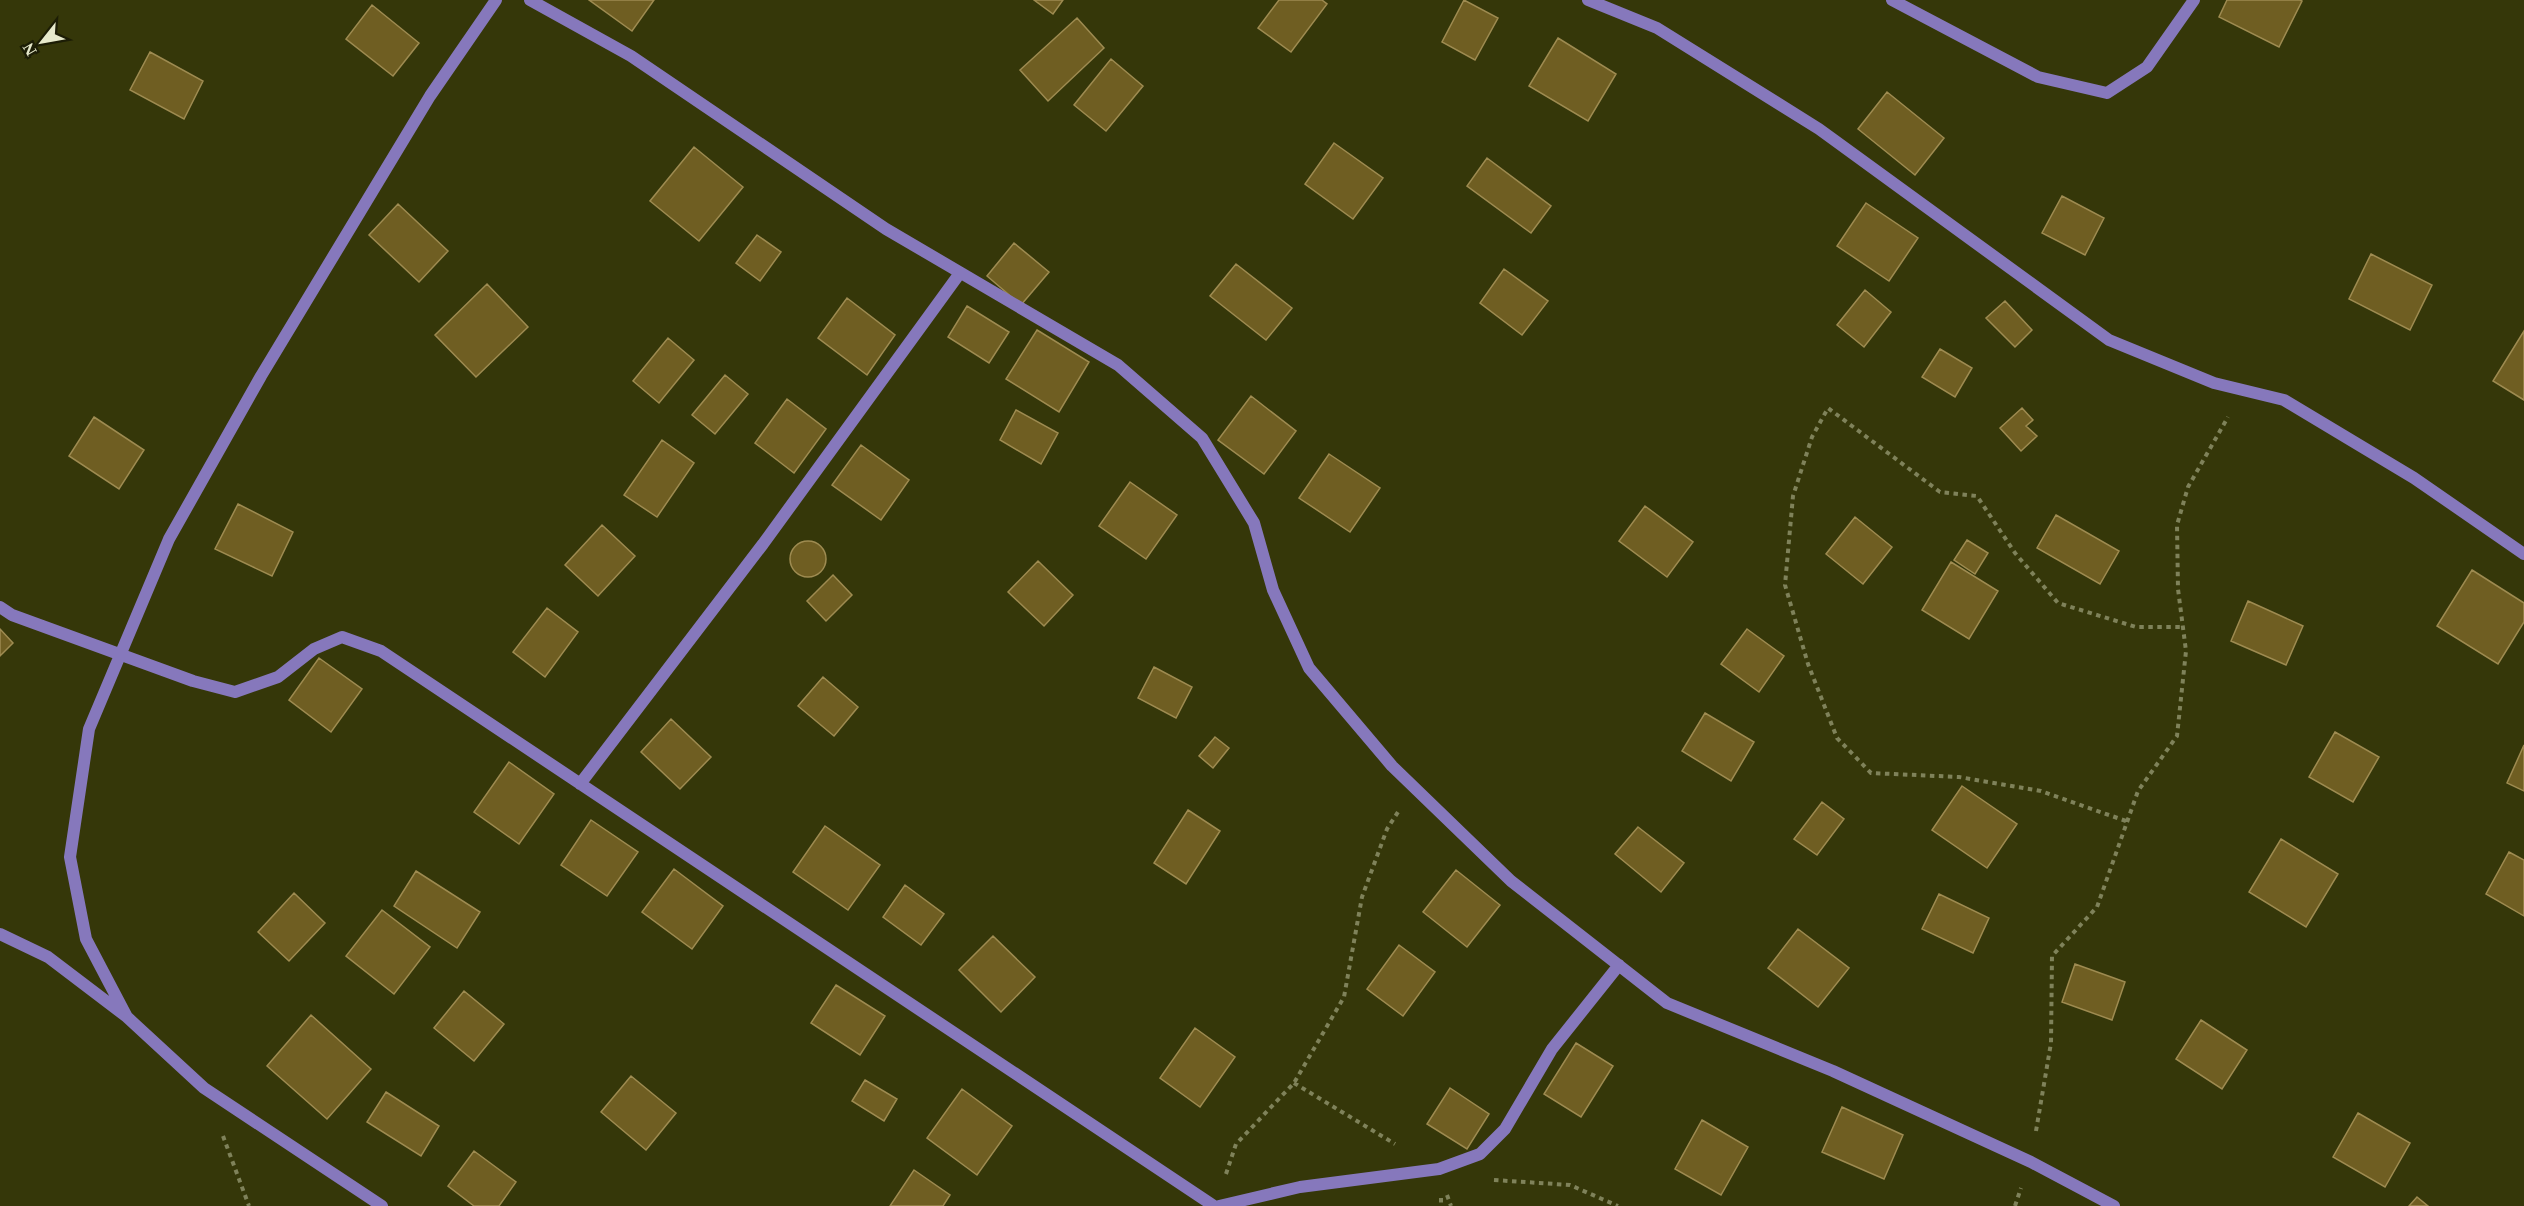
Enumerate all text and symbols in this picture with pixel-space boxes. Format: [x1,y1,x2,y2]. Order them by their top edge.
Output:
north arrow [12,12,72,72]
text: N [19,40,40,59]

